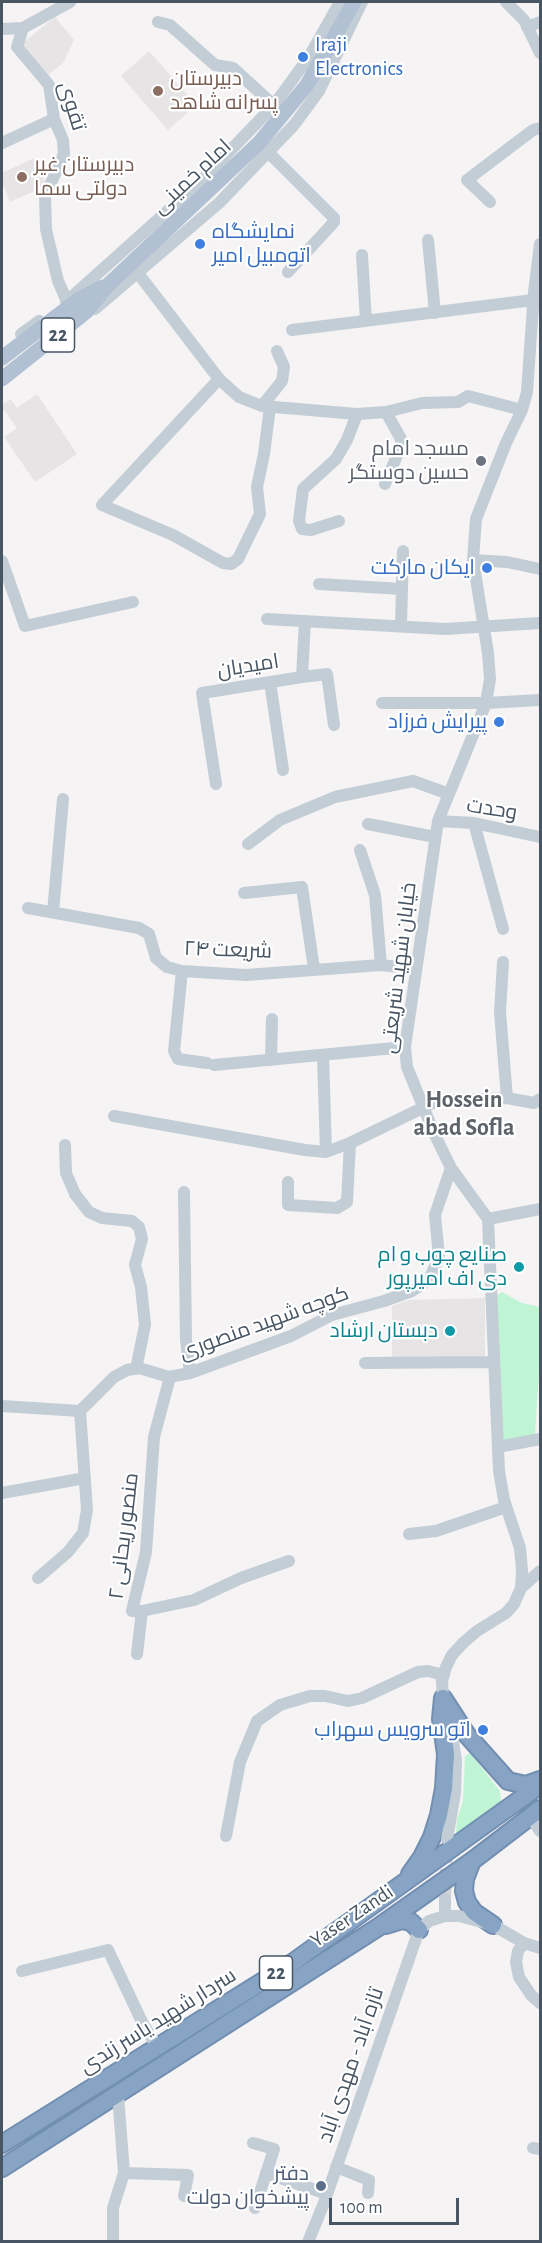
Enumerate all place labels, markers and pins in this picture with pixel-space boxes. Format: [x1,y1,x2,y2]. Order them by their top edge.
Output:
place label: Iraji Electronics [315,32,403,82]
marker: Iraji Electronics [296,50,310,64]
place label: دبیرستان پسرانه شاهد [170,66,278,116]
marker: دبیرستان پسرانه شاهد [151,84,165,98]
place label: دبیرستان غیر دولتی سما [34,152,134,202]
marker: دبیرستان غیر دولتی سما [15,170,29,184]
place label: نمایشگاه اتومبیل امیر [212,219,311,269]
marker: نمایشگاه اتومبیل امیر [193,237,207,251]
place label: مسجد امام حسین دوستگر [349,436,469,486]
marker: مسجد امام حسین دوستگر [474,454,488,468]
place label: ایکان مارکت [371,555,475,581]
marker: ایکان مارکت [480,561,494,575]
place label: پیرایش فرزاد [388,709,487,735]
marker: پیرایش فرزاد [492,715,506,729]
place label: صنایع چوب و ام دی اف امیرپور [378,1242,507,1292]
marker: صنایع چوب و ام دی اف امیرپور [512,1260,526,1274]
place label: دبستان ارشاد [329,1318,438,1344]
marker: دبستان ارشاد [443,1324,457,1338]
place label: اتو سرویس سهراب [314,1717,471,1743]
marker: اتو سرویس سهراب [476,1723,490,1737]
place label: دفتر پیشخوان دولت [187,2161,309,2211]
marker: دفتر پیشخوان دولت [314,2179,328,2193]

